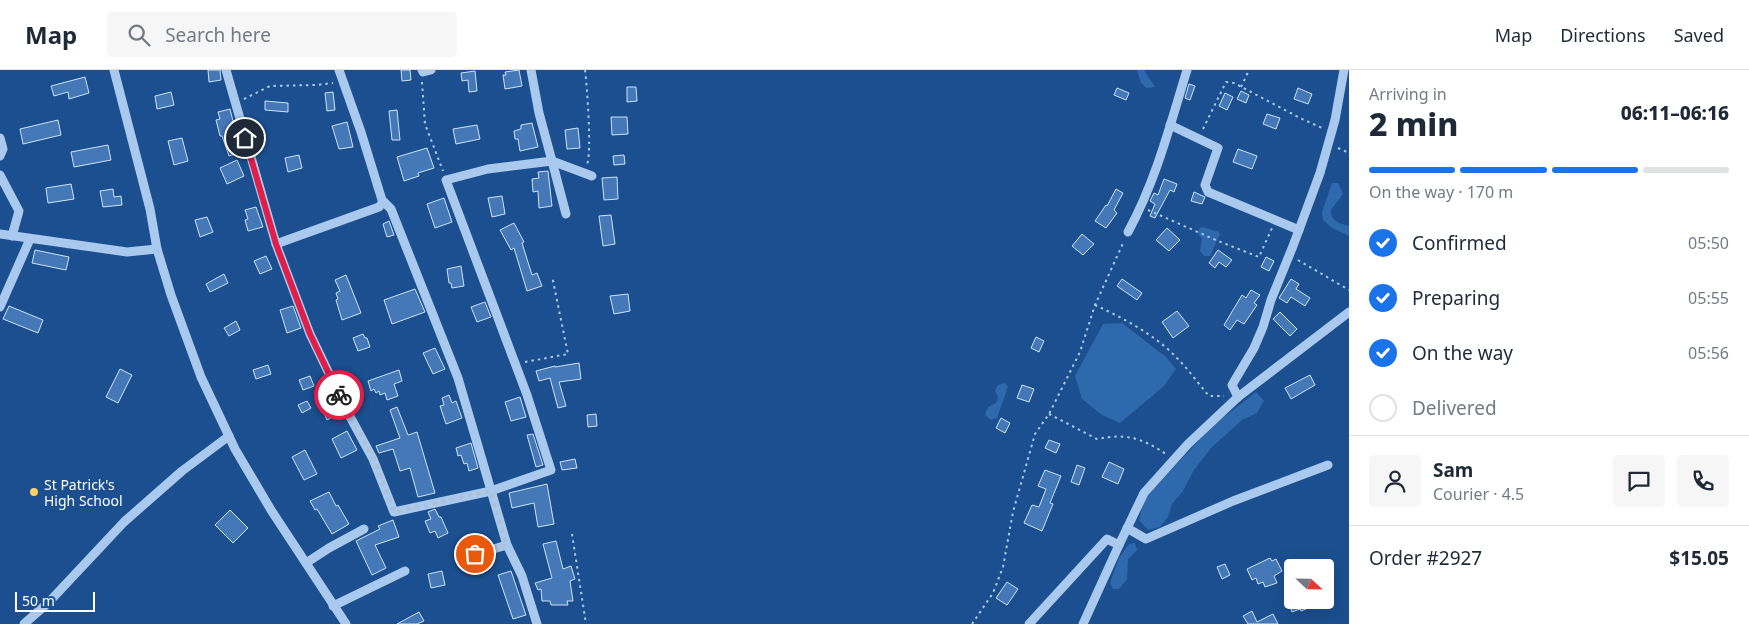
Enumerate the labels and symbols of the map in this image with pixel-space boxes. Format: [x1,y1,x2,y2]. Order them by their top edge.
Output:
pin [224,117,266,159]
courier [314,370,364,420]
place label: St Patrick's High School [44,475,123,510]
marker: St Patrick's High School [28,486,40,498]
pin [454,533,496,575]
north arrow [1284,559,1334,609]
scale bar [15,589,95,612]

